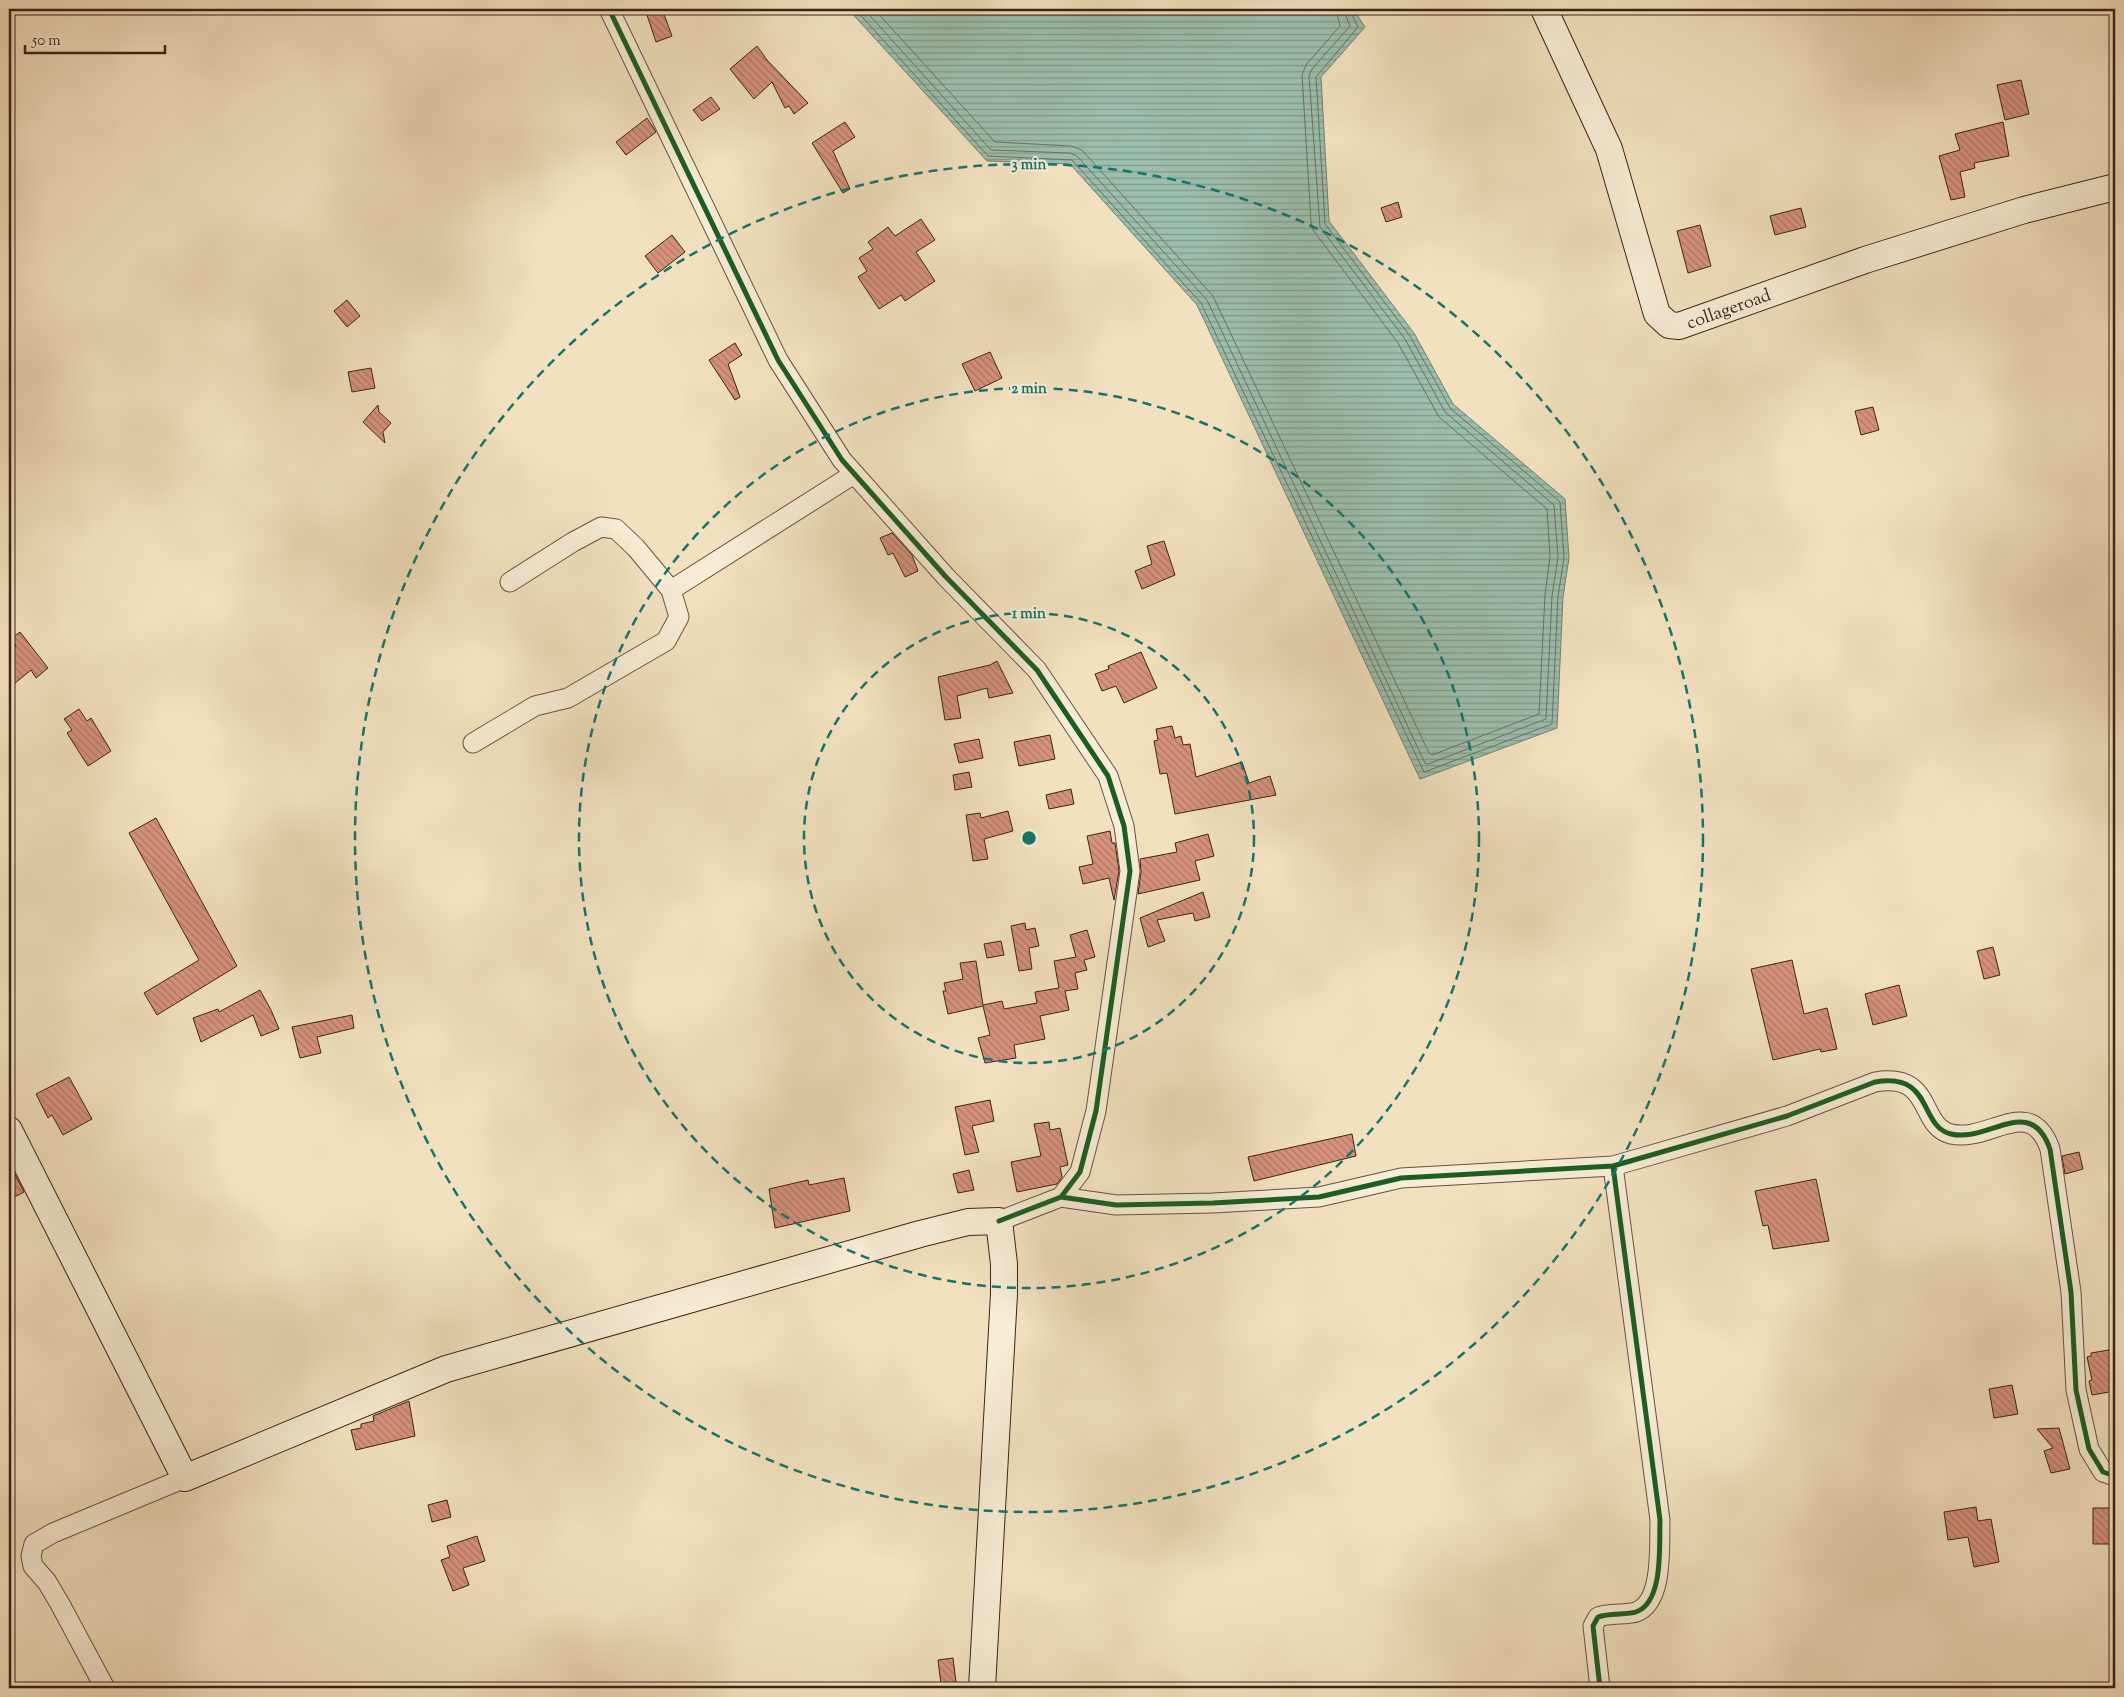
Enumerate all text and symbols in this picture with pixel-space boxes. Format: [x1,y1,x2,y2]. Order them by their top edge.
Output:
scale bar [25,22,165,54]
text: 50 m [31,31,61,52]
text: 3 min [1012,155,1047,176]
street label: collageroad [1683,283,1775,337]
text: 2 min [1011,379,1047,400]
text: 1 min [1012,604,1046,625]
centre of rings [1020,829,1038,847]

